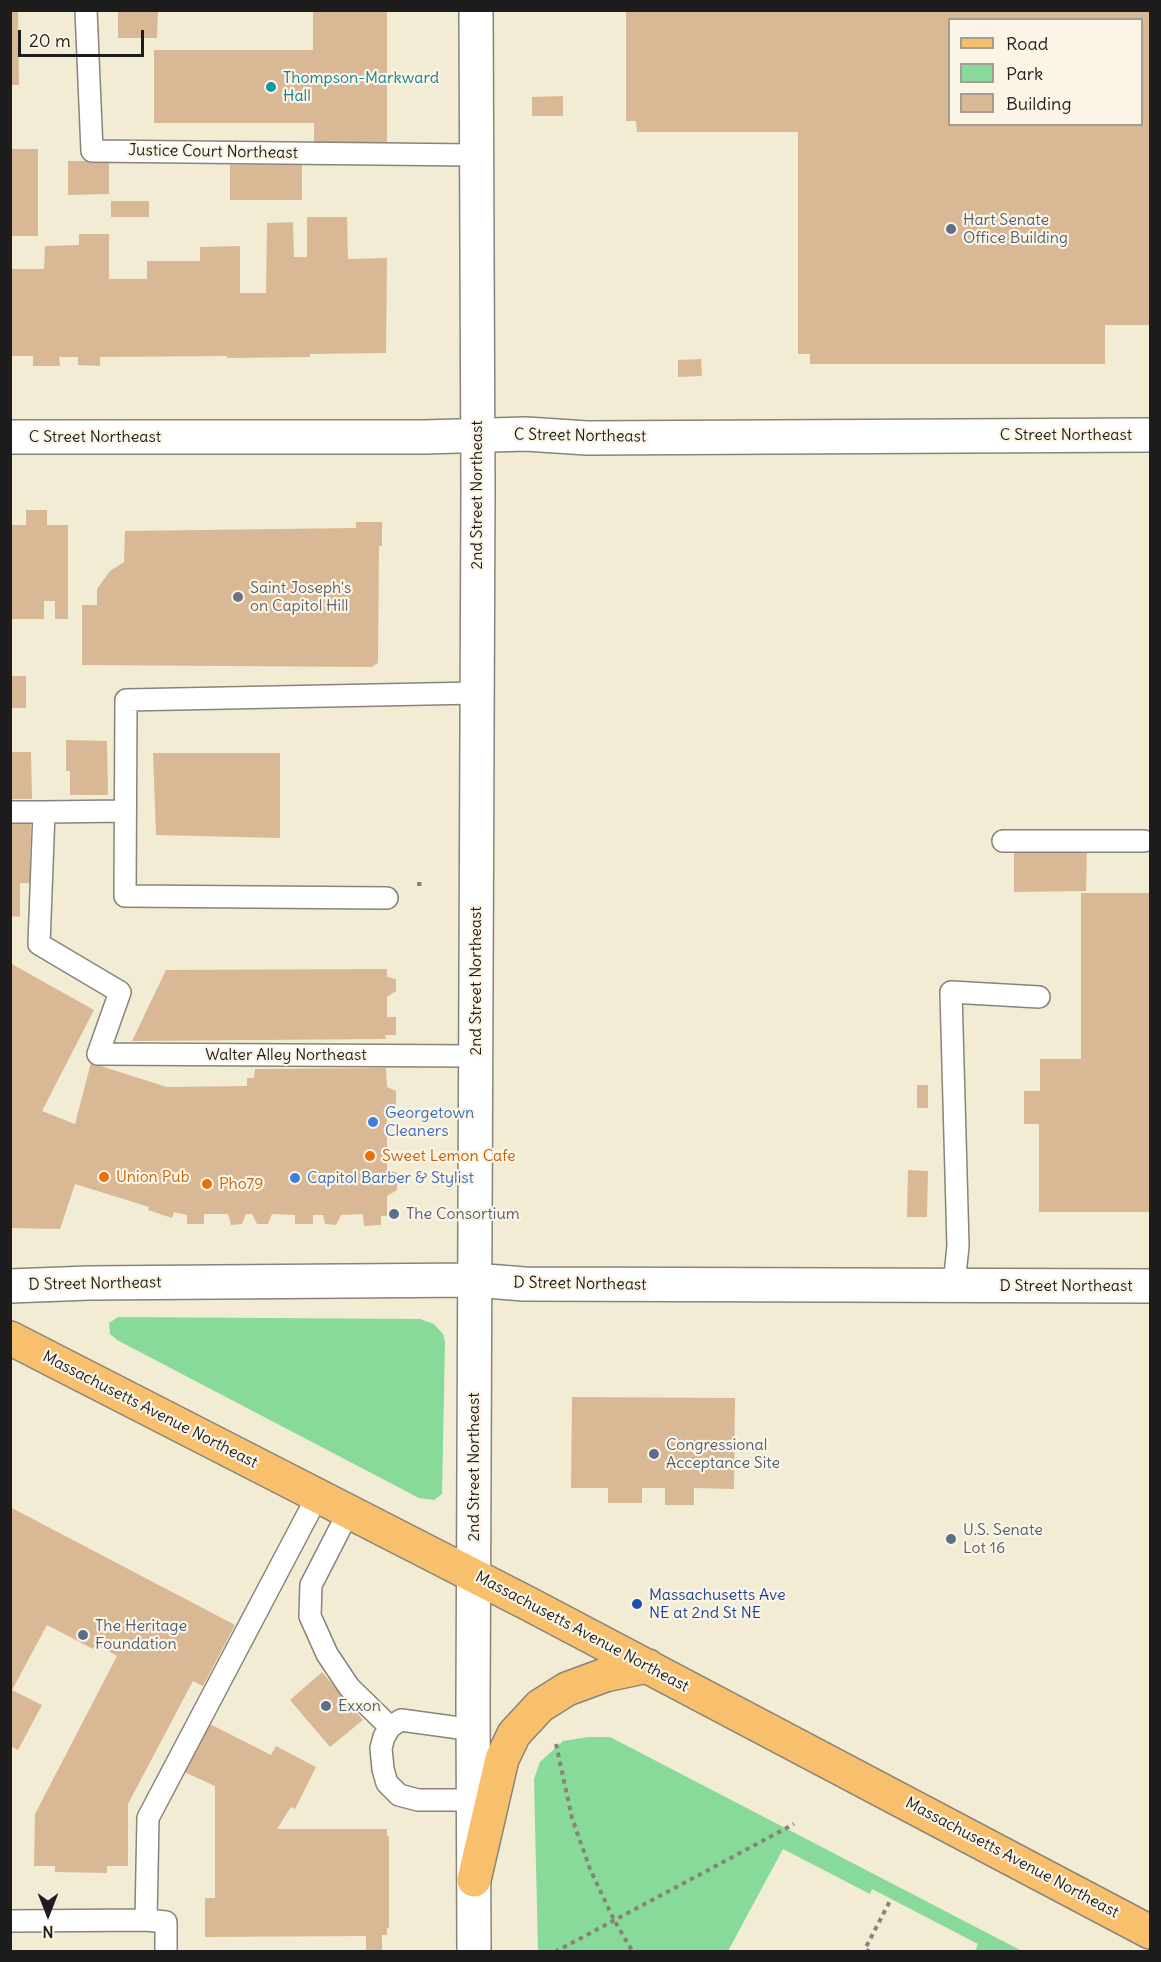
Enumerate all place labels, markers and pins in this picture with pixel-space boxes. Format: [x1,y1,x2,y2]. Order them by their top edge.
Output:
place label: Thompson-Markward Hall [283,68,439,106]
marker: Thompson-Markward Hall [264,80,278,94]
place label: Hart Senate Office Building [963,210,1068,248]
marker: Hart Senate Office Building [944,222,958,236]
place label: Saint Joseph's on Capitol Hill [250,578,351,616]
marker: Saint Joseph's on Capitol Hill [231,590,245,604]
place label: Georgetown Cleaners [385,1103,474,1141]
marker: Georgetown Cleaners [366,1115,380,1129]
place label: Sweet Lemon Cafe [382,1146,516,1166]
marker: Sweet Lemon Cafe [363,1149,377,1163]
place label: Union Pub [116,1167,189,1187]
place label: Capitol Barber & Stylist [307,1168,474,1188]
marker: Union Pub [97,1170,111,1184]
marker: Capitol Barber & Stylist [288,1171,302,1185]
place label: Pho79 [219,1174,263,1194]
marker: Pho79 [200,1177,214,1191]
place label: The Consortium [406,1204,520,1224]
marker: The Consortium [387,1207,401,1221]
place label: Congressional Acceptance Site [666,1435,780,1473]
marker: Congressional Acceptance Site [647,1447,661,1461]
place label: U.S. Senate Lot 16 [963,1520,1043,1558]
marker: U.S. Senate Lot 16 [944,1532,958,1546]
place label: Massachusetts Ave NE at 2nd St NE [649,1585,786,1623]
marker: Massachusetts Ave NE at 2nd St NE [630,1597,644,1611]
place label: The Heritage Foundation [95,1616,187,1654]
marker: The Heritage Foundation [76,1628,90,1642]
place label: Exxon [338,1696,381,1716]
marker: Exxon [319,1699,333,1713]

